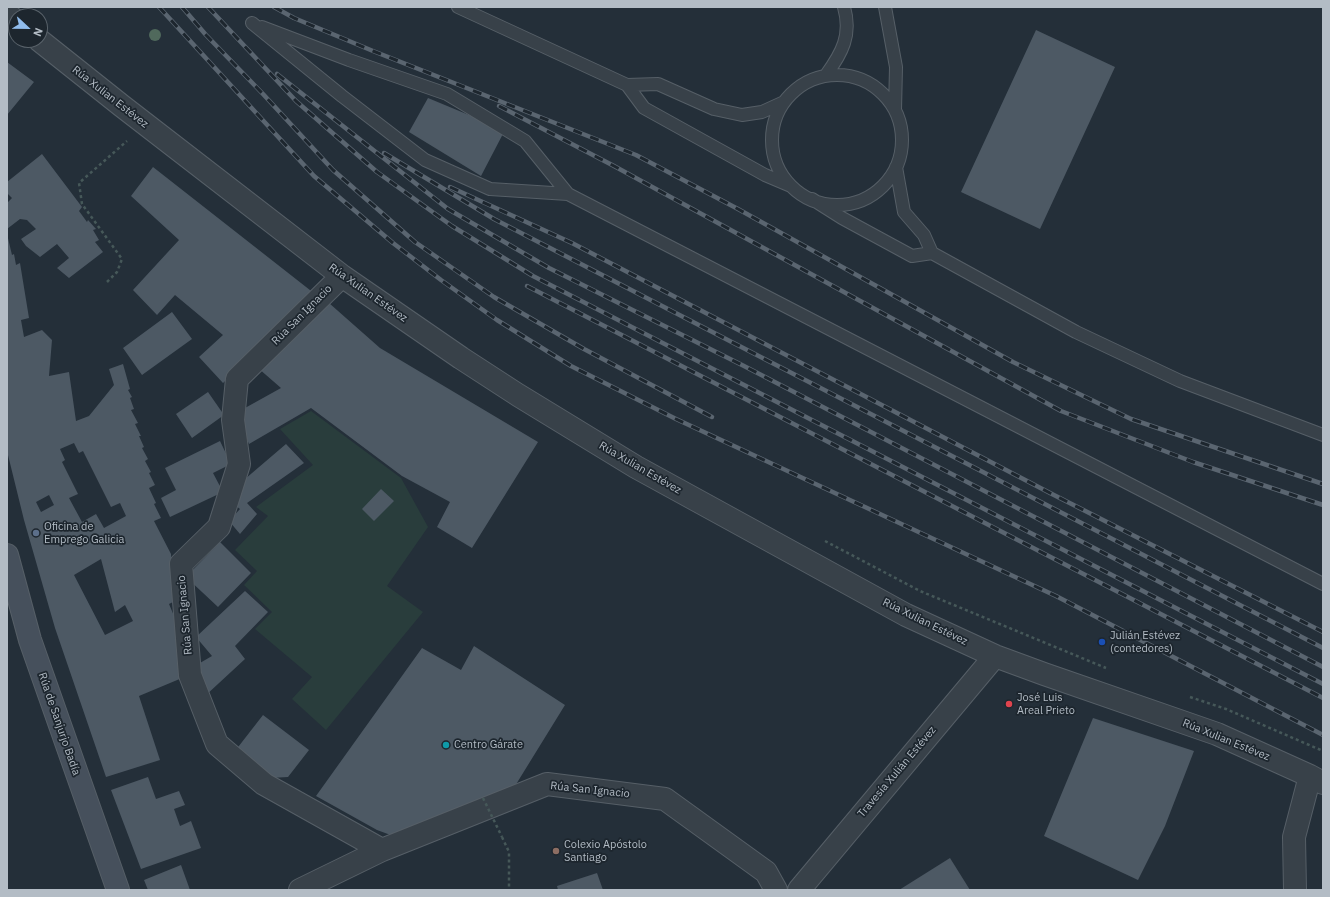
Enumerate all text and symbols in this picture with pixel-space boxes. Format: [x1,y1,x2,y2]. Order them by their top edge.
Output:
north arrow [8,8,48,48]
text: N [30,26,46,38]
street label: Rúa Xulian Estévez [69,63,151,131]
street label: Rúa Xulian Estévez [326,261,410,325]
street label: Rúa San Ignacio [269,282,335,348]
street label: Rúa Xulian Estévez [596,439,684,497]
place label: Oficina de Emprego Galicia [44,520,124,546]
marker: Oficina de Emprego Galicia [31,528,41,538]
street label: Rúa San Ignacio [175,575,195,655]
street label: Rúa Xulian Estévez [880,596,970,648]
place label: Julián Estévez (contedores) [1110,629,1180,655]
marker: Julián Estévez (contedores) [1097,637,1107,647]
street label: Rúa de Sanjurjo Badía [35,671,83,777]
place label: José Luis Areal Prieto [1017,691,1075,717]
marker: José Luis Areal Prieto [1004,699,1014,709]
street label: Rúa Xulian Estévez [1180,716,1272,764]
street label: Travesía Xulián Estévez [855,724,939,820]
place label: Centro Gárate [454,738,523,752]
marker: Centro Gárate [441,740,451,750]
street label: Rúa San Ignacio [550,779,630,801]
place label: Colexio Apóstolo Santiago [564,838,647,864]
marker: Colexio Apóstolo Santiago [551,846,561,856]

